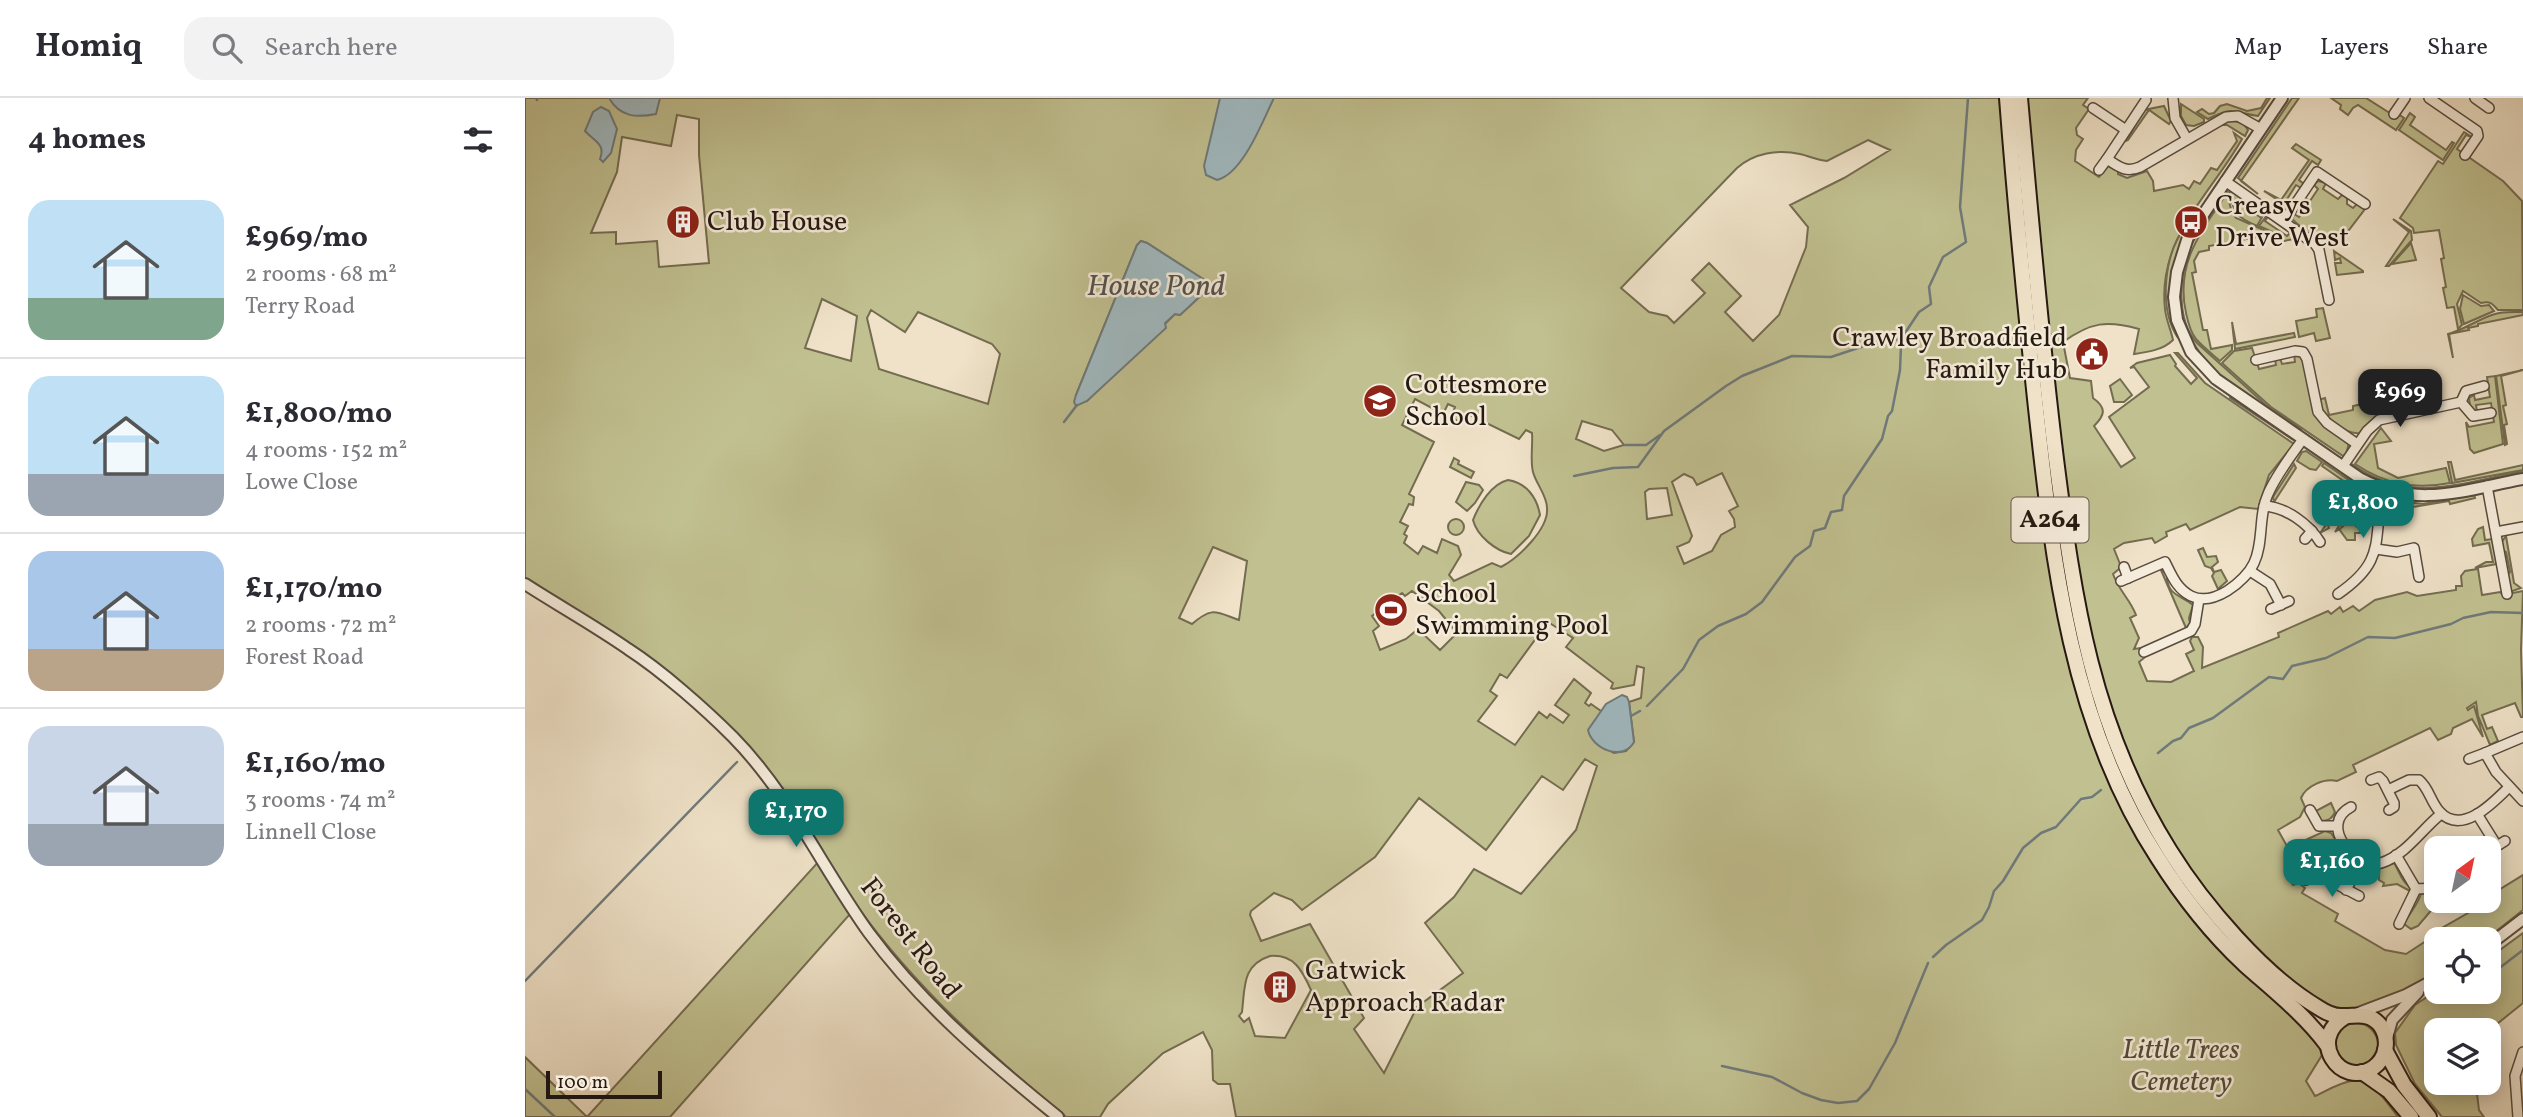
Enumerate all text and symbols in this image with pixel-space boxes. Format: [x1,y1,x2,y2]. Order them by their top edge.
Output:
search box [184,17,674,80]
text: Homiq [35,25,142,71]
icon: search [208,29,246,67]
text: Search here [264,30,397,66]
text: Map [2234,31,2282,65]
text: Layers [2320,31,2389,65]
text: Share [2427,31,2488,65]
text: 4 homes [28,119,146,161]
icon: filters [459,121,497,159]
place label: Creasys Drive West [2215,187,2349,258]
building icon: Club House [664,203,702,241]
place label: Club House [707,203,847,242]
bus stop icon: Creasys Drive West [2172,203,2210,241]
text: £969/mo [245,217,368,259]
icon: home [84,228,168,312]
text: 2 rooms · 68 m² [245,259,397,291]
water label: House Pond [1087,266,1225,308]
text: Terry Road [245,291,355,323]
place label: Crawley Broadfield Family Hub [1832,319,2067,390]
public building icon: Crawley Broadfield Family Hub [2073,335,2111,373]
place label: Cottesmore School [1405,366,1547,437]
pin: £969 [2359,370,2441,429]
text: £969 [2374,376,2426,408]
school or university icon: Cottesmore School [1361,382,1399,420]
text: £1,800/mo [245,393,392,435]
icon: home [84,404,168,488]
text: 4 rooms · 152 m² [245,435,407,467]
text: Lowe Close [245,467,358,499]
pin: £1,800 [2306,480,2420,540]
text: £1,800 [2328,487,2398,519]
road number: A264 [2011,498,2089,542]
text: £1,170/mo [245,568,382,610]
place label: School Swimming Pool [1415,575,1609,646]
icon: home [84,579,168,663]
sports icon: School Swimming Pool [1372,591,1410,629]
text: 2 rooms · 72 m² [245,610,396,642]
text: Forest Road [245,642,364,674]
text: £1,160/mo [245,743,386,785]
icon: home [84,754,168,838]
text: 3 rooms · 74 m² [245,785,395,817]
pin: £1,170 [739,790,853,849]
text: £1,170 [765,796,827,828]
text: Linnell Close [245,817,376,849]
north arrow [2424,836,2501,914]
map controls [2424,836,2501,1095]
pin: £1,160 [2275,840,2389,899]
text: £1,160 [2299,846,2365,878]
street label: Forest Road [850,870,970,1008]
button: locate [2424,927,2501,1004]
place label: Gatwick Approach Radar [1305,952,1505,1023]
building icon: Gatwick Approach Radar [1261,968,1299,1006]
button: layers [2424,1018,2501,1095]
park label: Little Trees Cemetery [2122,1031,2240,1102]
scale bar [546,1068,661,1100]
text: 100 m [557,1070,608,1096]

